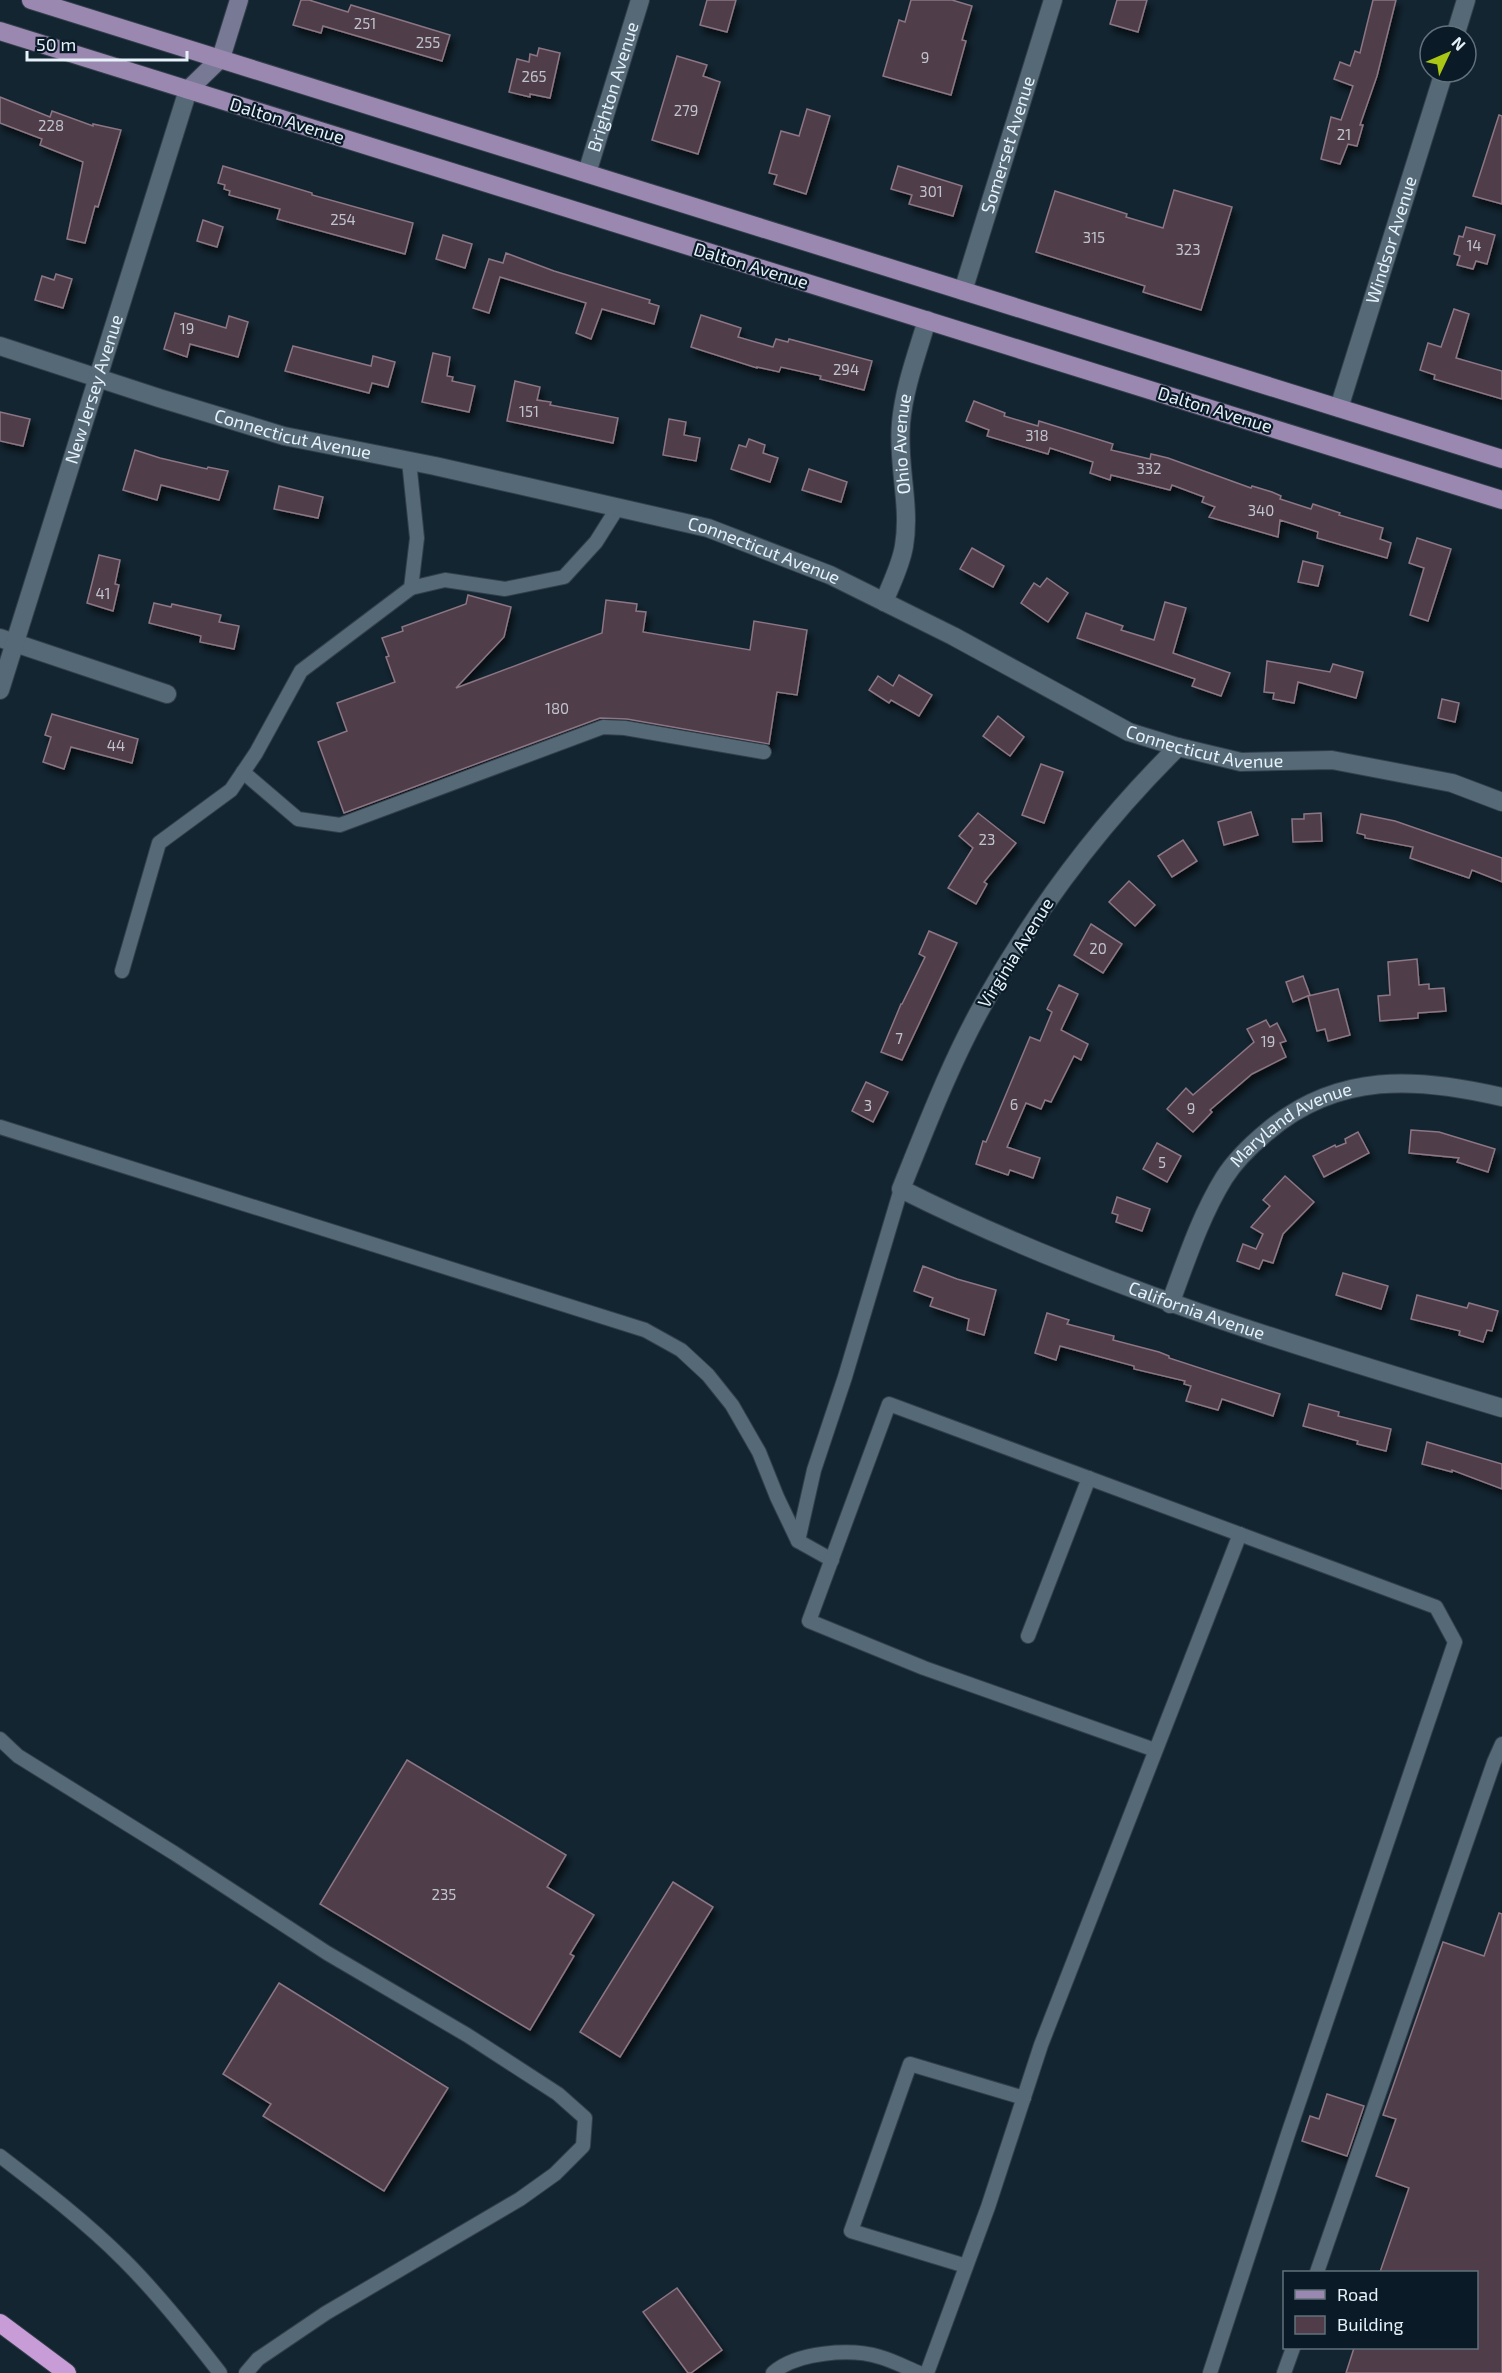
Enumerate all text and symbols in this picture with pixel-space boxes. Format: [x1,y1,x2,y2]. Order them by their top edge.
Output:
house number: 251 [354,14,376,32]
street label: Brighton Avenue [582,19,643,154]
scale bar [27,24,188,62]
north arrow [1418,24,1478,84]
text: N [1448,32,1470,54]
text: 50 m [36,33,76,55]
house number: 255 [416,33,440,51]
house number: 9 [921,48,929,66]
house number: 265 [521,67,547,85]
street label: Somerset Avenue [976,73,1039,216]
street label: Dalton Avenue [227,92,347,148]
house number: 279 [674,101,698,119]
house number: 228 [38,116,64,134]
house number: 21 [1337,125,1351,143]
street label: Windsor Avenue [1360,173,1421,306]
house number: 301 [919,182,943,200]
house number: 254 [330,210,356,228]
house number: 315 [1083,228,1105,246]
house number: 14 [1466,236,1482,254]
street label: Dalton Avenue [691,237,811,293]
house number: 323 [1175,240,1201,258]
street label: New Jersey Avenue [60,312,127,467]
house number: 19 [180,319,194,337]
house number: 294 [833,360,859,378]
street label: Dalton Avenue [1155,381,1275,437]
street label: Ohio Avenue [888,391,915,496]
house number: 151 [519,402,539,420]
street label: Connecticut Avenue [212,403,373,463]
house number: 318 [1025,426,1049,444]
house number: 332 [1136,459,1162,477]
house number: 340 [1248,501,1274,519]
street label: Connecticut Avenue [686,512,844,588]
house number: 41 [95,584,111,602]
house number: 180 [545,699,569,717]
street label: Connecticut Avenue [1123,720,1283,772]
house number: 44 [107,736,125,754]
house number: 23 [979,830,995,848]
street label: Virginia Avenue [972,893,1058,1012]
house number: 20 [1089,939,1107,957]
house number: 7 [895,1029,903,1047]
house number: 19 [1261,1032,1275,1050]
street label: Maryland Avenue [1224,1077,1354,1171]
house number: 6 [1010,1095,1018,1113]
house number: 3 [864,1096,872,1114]
house number: 9 [1187,1099,1195,1117]
house number: 5 [1158,1153,1166,1171]
street label: California Avenue [1126,1276,1268,1344]
house number: 235 [432,1885,456,1903]
legend [1283,2271,1478,2349]
text: Road [1337,2283,1378,2305]
text: Building [1337,2313,1404,2335]

